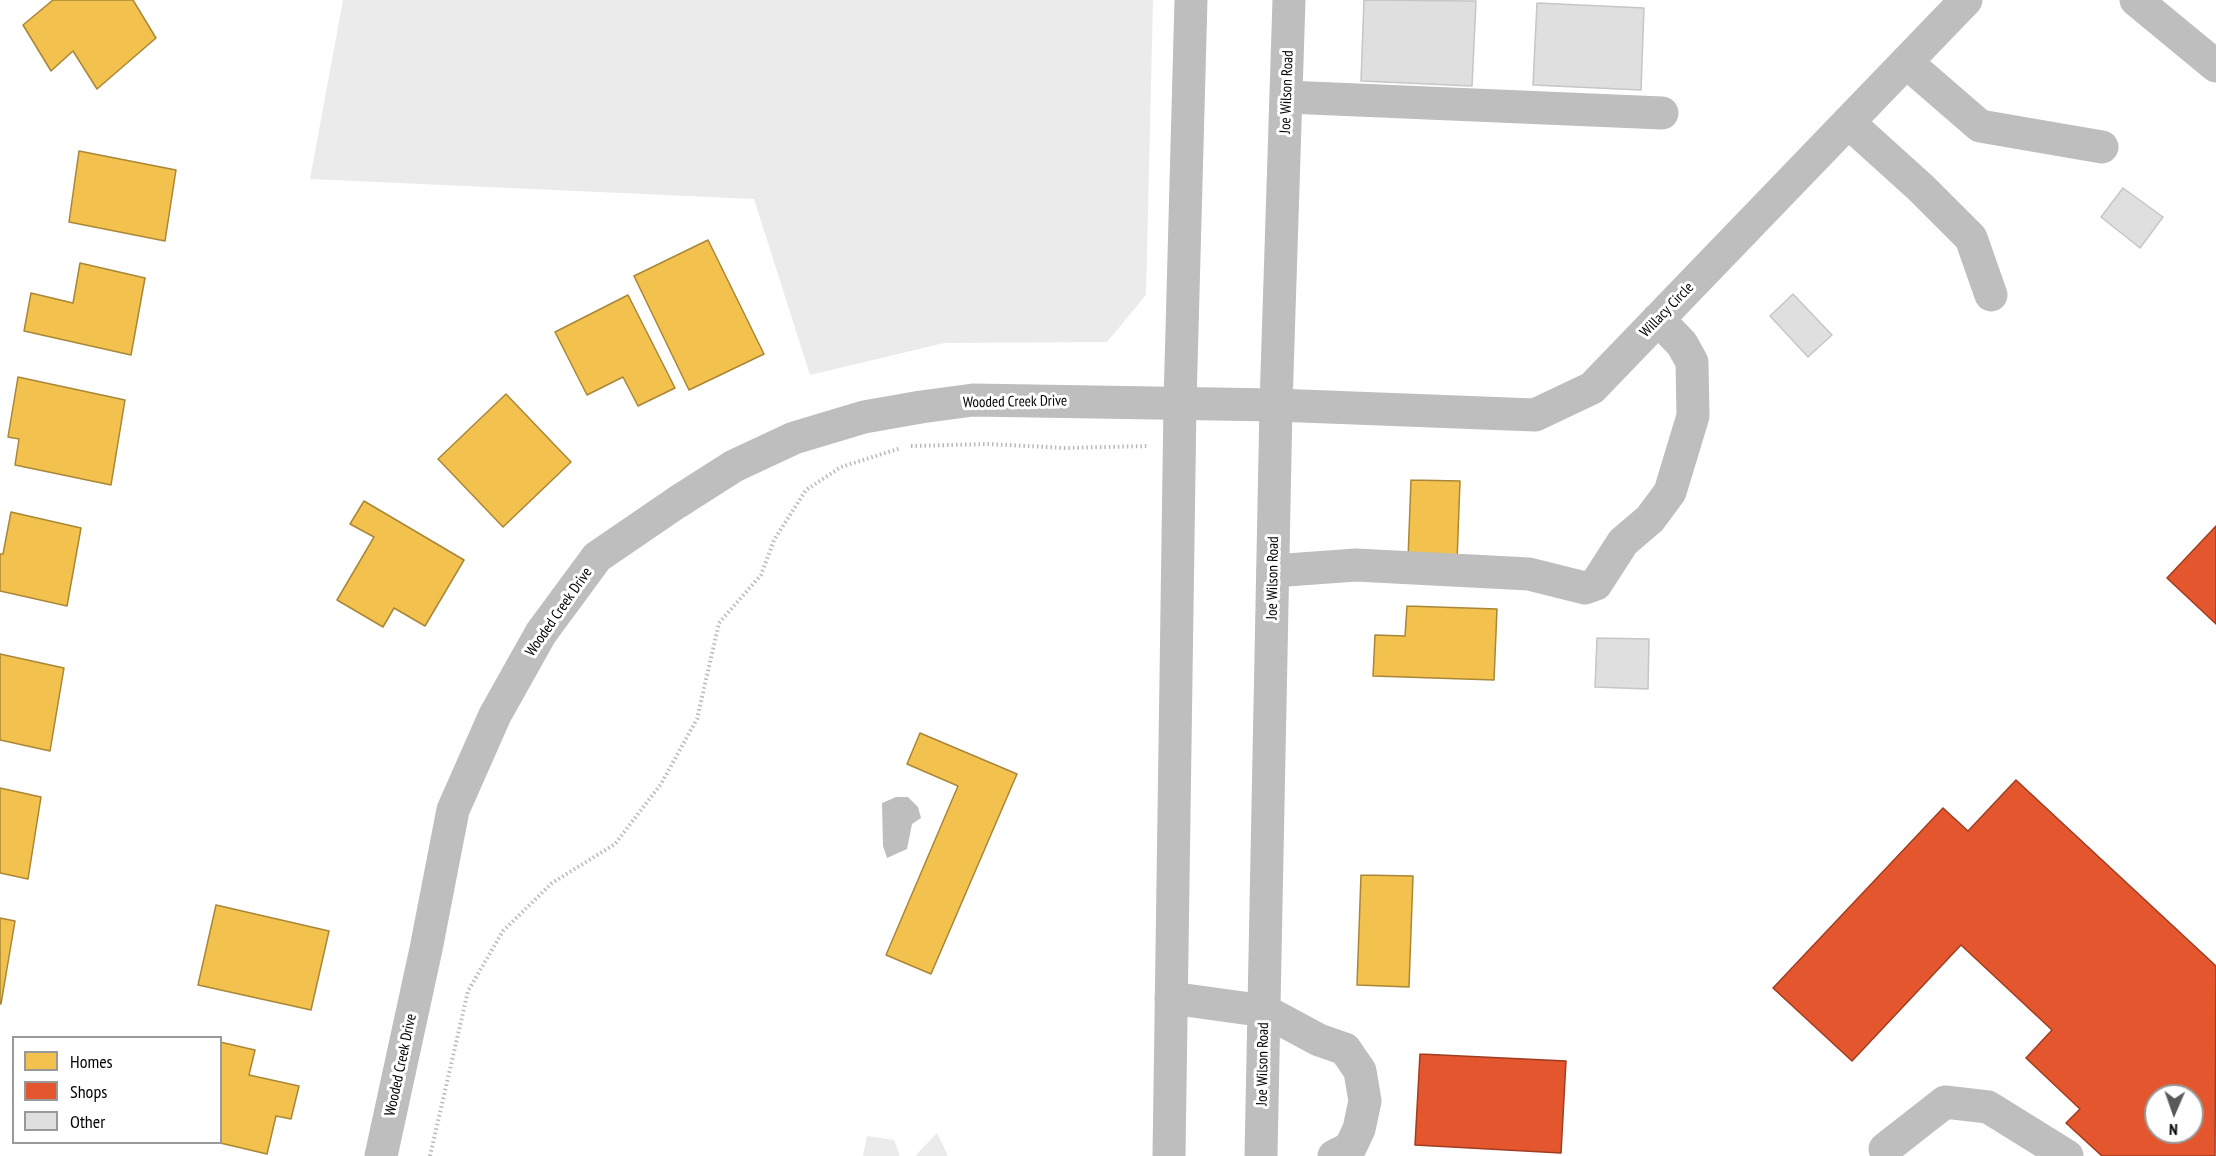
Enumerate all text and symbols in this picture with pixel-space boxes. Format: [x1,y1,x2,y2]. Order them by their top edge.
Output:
street label: Joe Wilson Road [1277,50,1297,134]
street label: Willacy Circle [1636,279,1698,341]
street label: Wooded Creek Drive [963,392,1067,412]
street label: Joe Wilson Road [1263,536,1283,620]
street label: Wooded Creek Drive [522,564,596,660]
street label: Wooded Creek Drive [381,1012,421,1118]
street label: Joe Wilson Road [1253,1022,1273,1106]
legend [12,1036,222,1144]
text: Homes [70,1050,113,1073]
text: Shops [70,1080,107,1103]
north arrow [2144,1084,2204,1144]
text: Other [70,1110,105,1133]
text: N [2169,1120,2178,1140]

